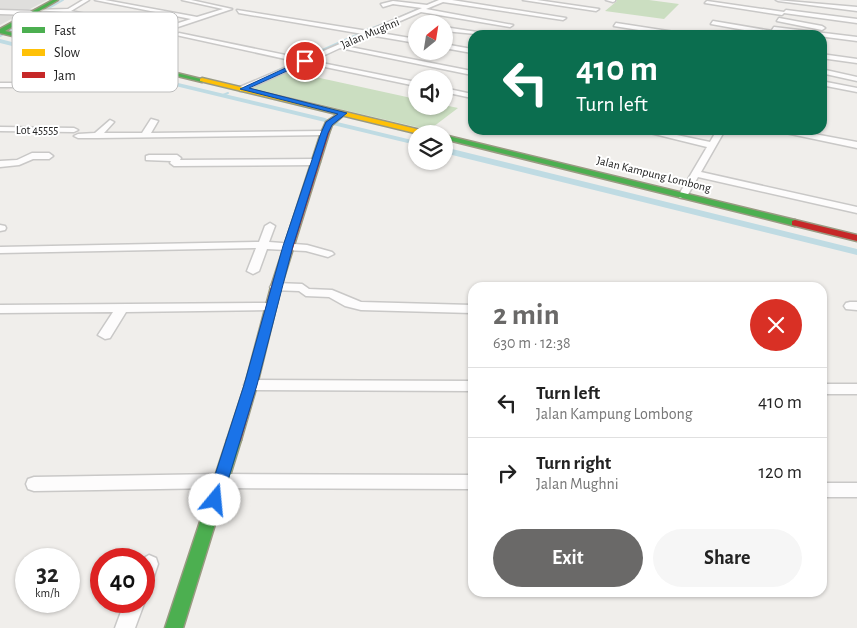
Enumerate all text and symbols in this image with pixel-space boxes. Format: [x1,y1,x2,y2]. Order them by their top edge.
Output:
legend [12,12,178,92]
street label: Jalan Mughni [339,15,401,51]
north arrow [408,15,452,60]
map controls [408,15,453,170]
text: Fast [54,24,76,38]
pin [284,40,326,82]
text: Slow [54,46,81,60]
icon: arrive [291,47,319,75]
icon: left [493,50,558,115]
text: 410 m [576,52,658,87]
text: Jam [54,69,76,83]
button: sound [408,70,453,115]
text: Turn left [576,93,648,115]
street label: Lot 45555 [16,124,58,136]
button: layers [408,125,453,170]
street label: Jalan Kampung Lombong [596,154,713,194]
button: close [750,299,802,351]
text: 2 min [493,300,560,330]
text: 630 m · 12:38 [493,335,571,351]
text: Turn left [536,384,600,403]
icon: left [493,389,521,417]
text: 410 m [758,393,802,412]
text: Jalan Kampung Lombong [536,406,692,422]
text: Turn right [536,454,611,473]
icon: right [493,459,521,487]
text: 120 m [758,463,802,482]
position arrow [188,473,240,525]
text: Jalan Mughni [536,476,619,492]
button: Exit [493,529,643,587]
button: Share [653,529,802,587]
speed limit sign: 40 [90,548,155,613]
text: 32 [36,562,59,587]
text: km/h [35,587,60,599]

